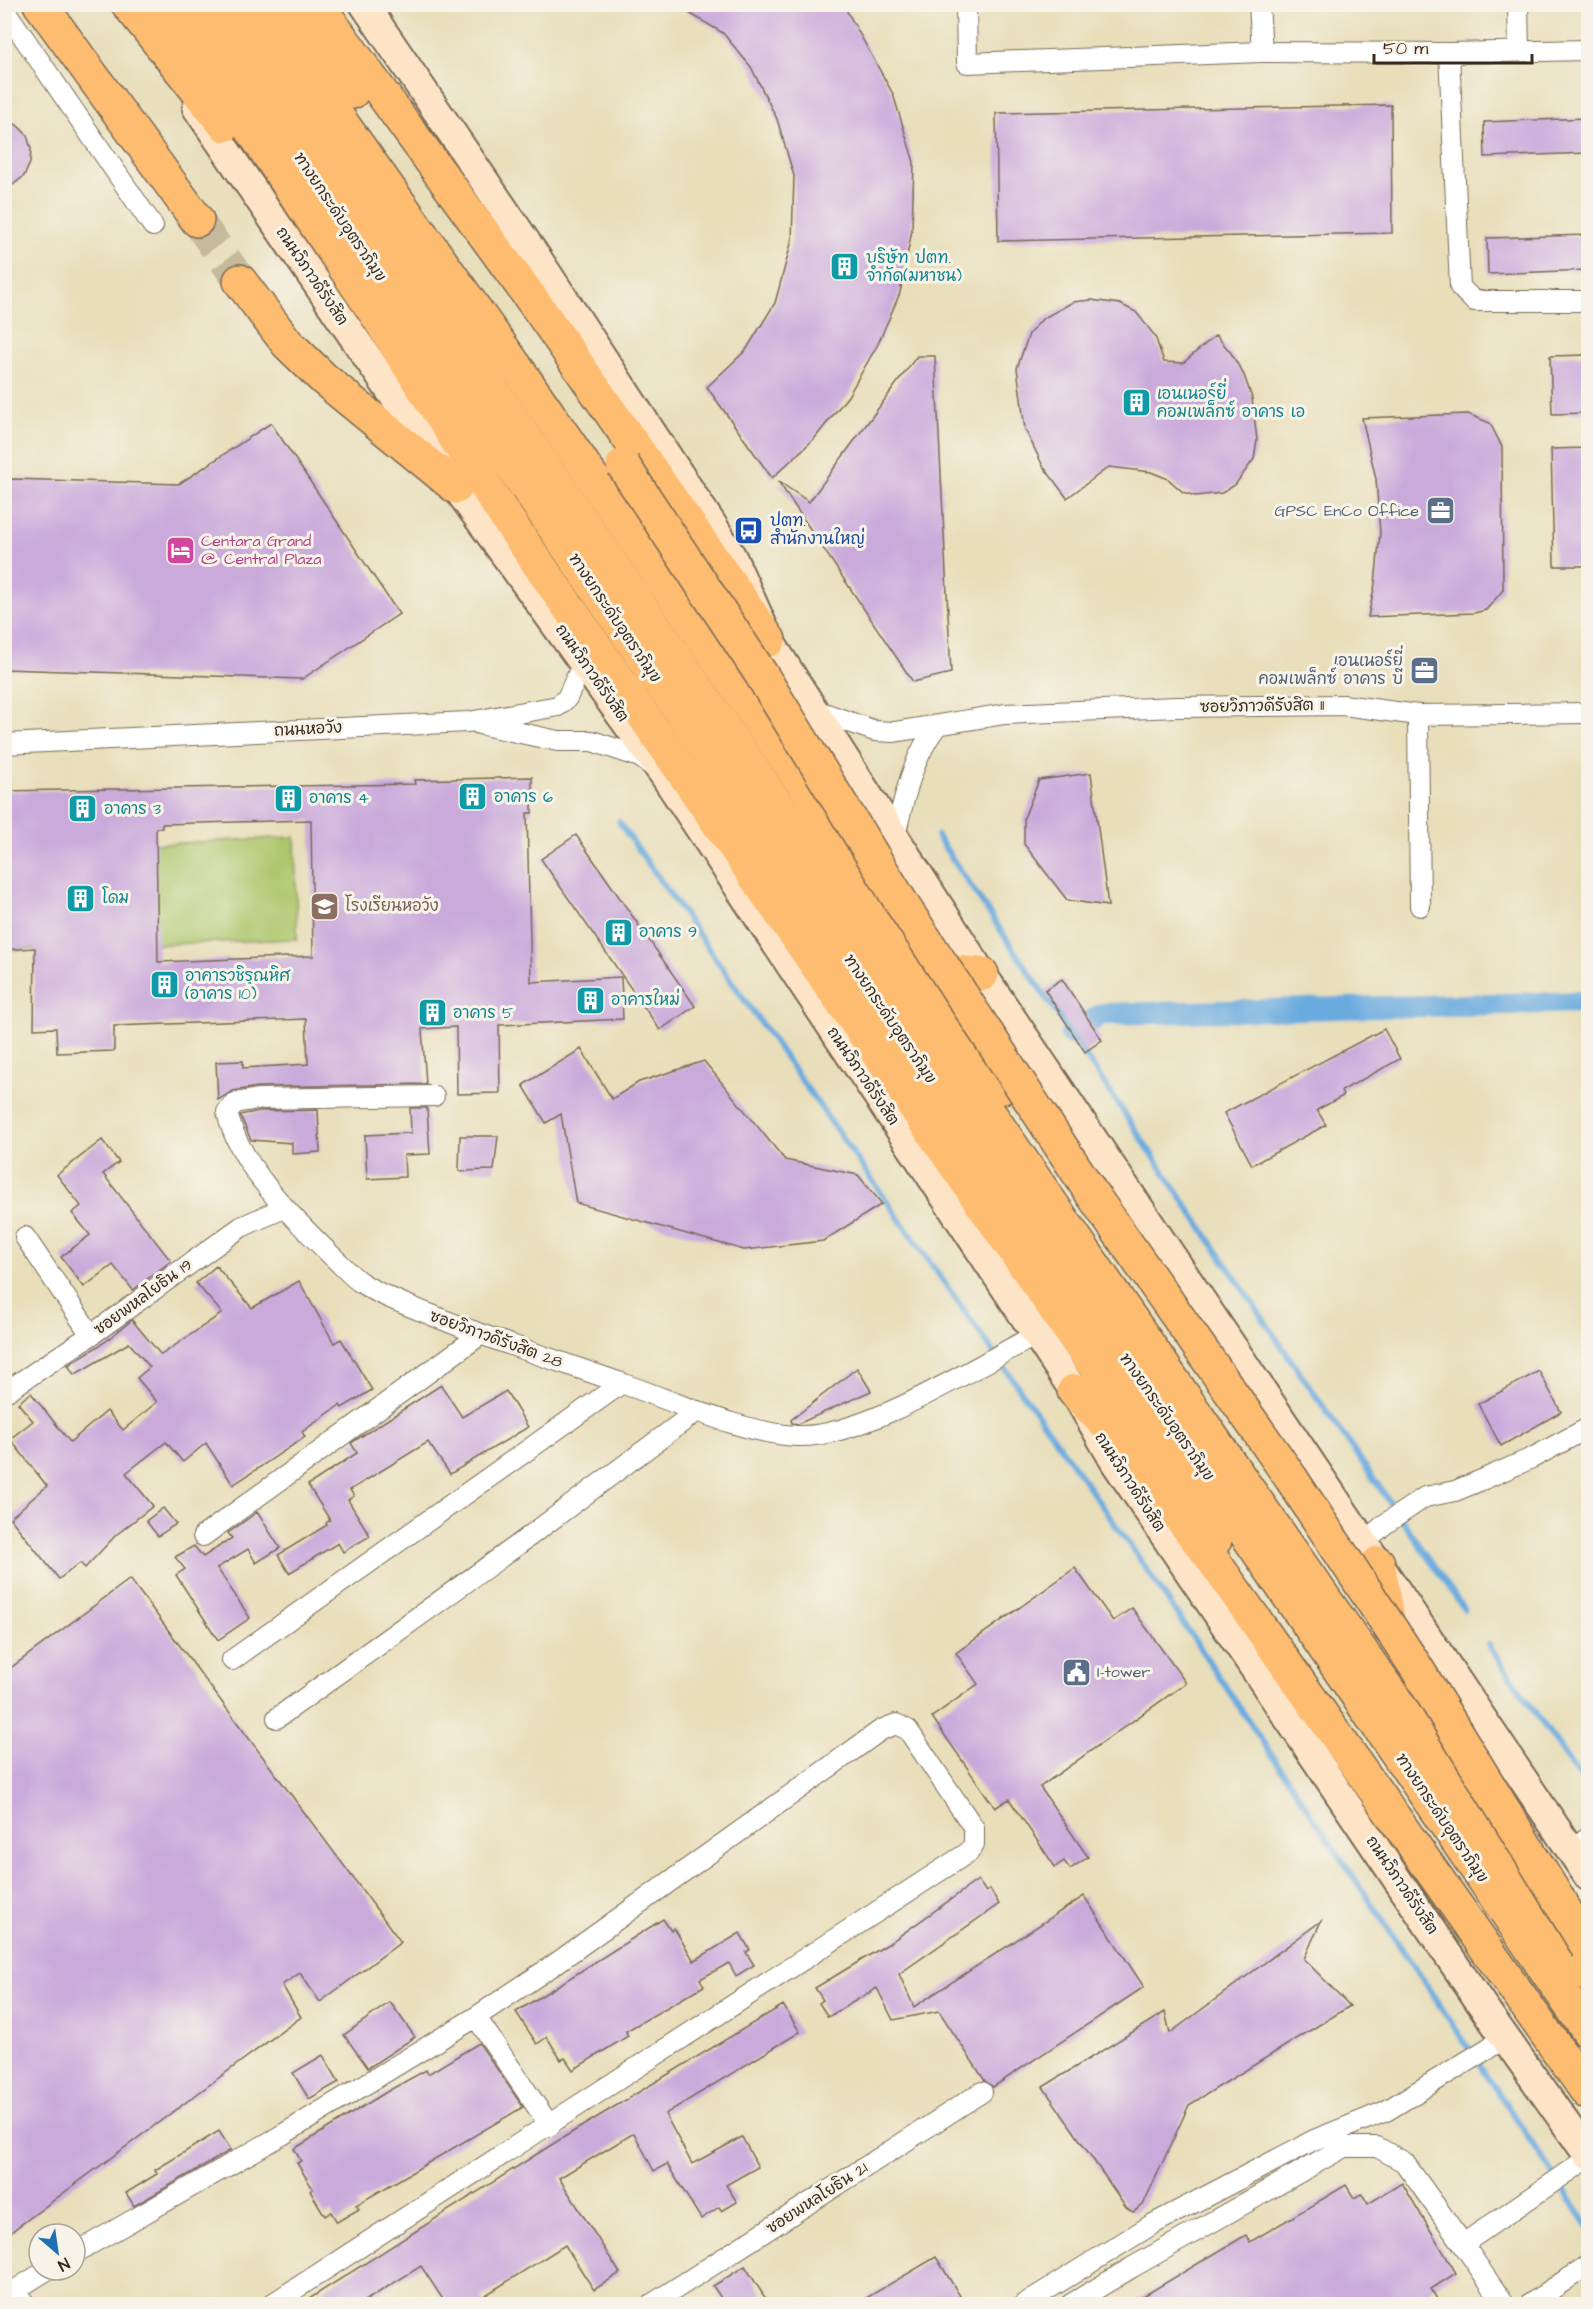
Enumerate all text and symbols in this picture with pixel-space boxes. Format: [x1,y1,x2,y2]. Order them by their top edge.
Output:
scale bar [1374,27,1532,65]
text: 50 m [1383,36,1428,61]
street label: ทางยกระดับอุตราภิมุข [288,148,392,287]
street label: ถนนวิภาวดีรังสิต [271,222,353,330]
place label: บริษัท ปตท. จำกัด(มหาชน) [866,247,962,287]
building icon: บริษัท ปตท. จำกัด(มหาชน) [829,251,861,283]
place label: เอนเนอร์ยี่ คอมเพล็กซ์ อาคาร เอ [1157,378,1305,423]
building icon: เอนเนอร์ยี่ คอมเพล็กซ์ อาคาร เอ [1120,387,1152,419]
office icon: GPSC EnCo Office [1424,495,1456,527]
place label: GPSC EnCo Office [1275,500,1419,522]
place label: ปตท. สำนักงานใหญ่ [770,510,865,550]
bus stop icon: ปตท. สำนักงานใหญ่ [733,514,765,546]
place label: Centara Grand @ Central Plaza [201,530,321,570]
hotel icon: Centara Grand @ Central Plaza [164,534,196,566]
street label: ทางยกระดับอุตราภิมุข [563,549,667,688]
street label: ถนนวิภาวดีรังสิต [550,620,634,726]
place label: เอนเนอร์ยี่ คอมเพล็กซ์ อาคาร บี [1259,645,1403,690]
office icon: เอนเนอร์ยี่ คอมเพล็กซ์ อาคาร บี [1408,654,1440,686]
street label: ซอยวิภาวดีรังสิต 11 [1200,694,1324,718]
street label: ถนนหอวัง [273,716,343,742]
building icon: อาคาร 6 [457,781,489,813]
building icon: อาคาร 4 [272,782,304,814]
place label: อาคาร 6 [494,786,553,808]
place label: อาคาร 4 [309,787,369,809]
building icon: อาคาร 3 [67,793,99,825]
place label: อาคาร 3 [104,798,161,820]
building icon: โดม [65,882,97,914]
place label: โดม [102,886,129,909]
school or university icon: โรงเรียนหอวัง [308,890,340,922]
place label: โรงเรียนหอวัง [345,894,439,917]
building icon: อาคาร 9 [602,916,634,948]
place label: อาคาร 9 [639,921,697,943]
street label: ทางยกระดับอุตราภิมุข [838,950,942,1089]
place label: อาคารวชิรุณหิศ (อาคาร 10) [185,965,291,1005]
building icon: อาคารวชิรุณหิศ (อาคาร 10) [148,969,180,1001]
building icon: อาคารใหม่ [574,984,606,1016]
place label: อาคารใหม่ [611,988,680,1011]
building icon: อาคาร 5 [416,997,448,1029]
place label: อาคาร 5 [453,1002,514,1024]
street label: ถนนวิภาวดีรังสิต [822,1022,904,1130]
street label: ซอยพหลโยธิน 19 [89,1253,197,1340]
street label: ซอยวิภาวดีรังสิต 28 [427,1305,565,1373]
street label: ทางยกระดับอุตราภิมุข [1114,1348,1220,1486]
street label: ถนนวิภาวดีรังสิต [1089,1428,1171,1536]
public building icon: I-tower [1060,1656,1092,1688]
place label: I-tower [1097,1661,1150,1683]
street label: ทางยกระดับอุตราภิมุข [1390,1749,1494,1888]
street label: ถนนวิภาวดีรังสิต [1361,1831,1443,1939]
street label: ซอยพหลโยธิน 21 [762,2156,872,2239]
north arrow [27,2222,87,2282]
text: N [54,2252,74,2276]

